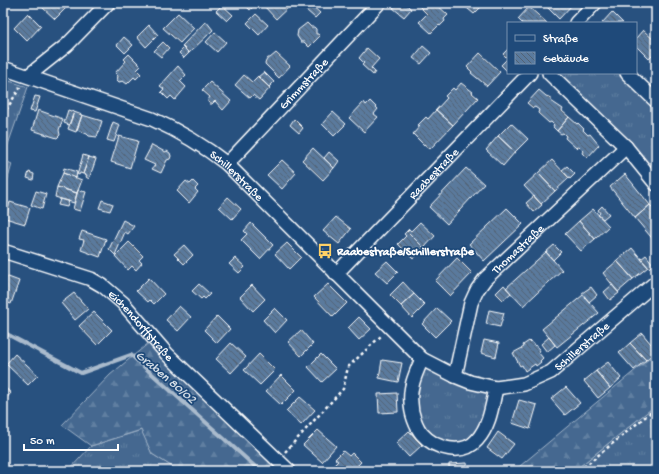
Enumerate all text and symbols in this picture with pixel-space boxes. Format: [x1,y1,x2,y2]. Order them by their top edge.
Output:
legend [507,22,637,74]
text: Straße [543,33,579,47]
text: Gebäude [543,53,589,67]
street label: Grimmstraße [277,56,333,113]
street label: Raabestraße [407,145,463,203]
street label: Schillerstraße [206,148,266,206]
street label: Thomastraße [489,222,548,279]
bus stop icon: Raabestraße/Schillerstraße [316,242,334,260]
place label: Raabestraße/Schillerstraße [336,246,475,260]
street label: Eichendorffstraße [104,288,176,366]
street label: Schillerstraße [552,319,614,375]
water label: Graben 80/02 [132,348,199,408]
scale bar [24,426,118,452]
text: 50 m [30,435,55,449]

